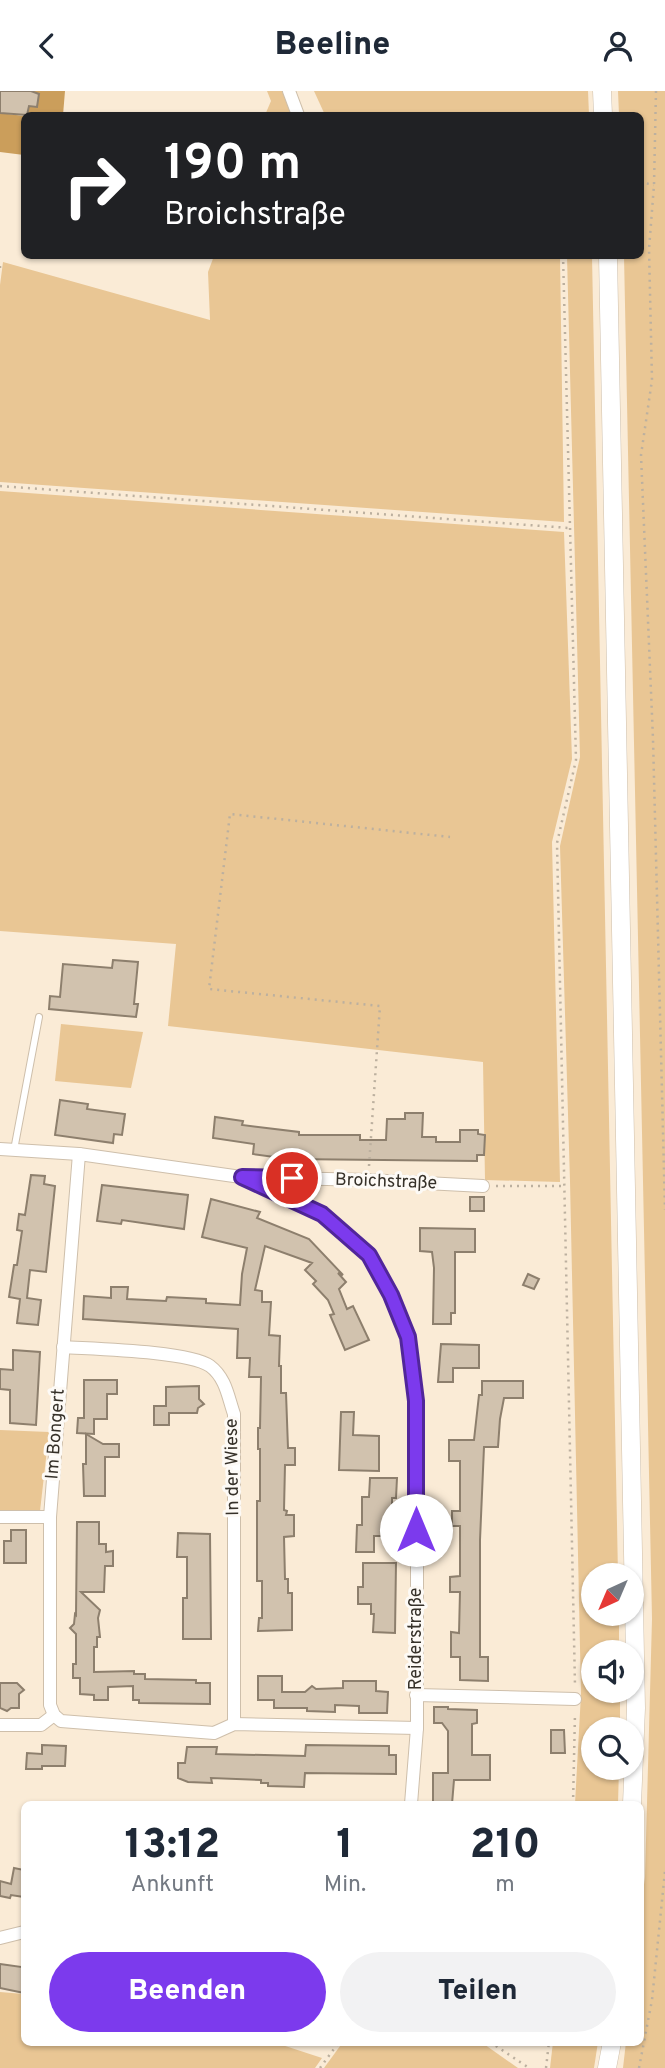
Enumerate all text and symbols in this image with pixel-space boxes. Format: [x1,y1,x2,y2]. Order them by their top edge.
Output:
text: Beeline [275,26,390,66]
icon: back [28,27,66,65]
icon: person [599,27,637,65]
text: 190 m [164,135,301,197]
icon: right [49,140,140,231]
text: Broichstraße [164,196,346,236]
pin [262,1148,322,1208]
icon: arrive [273,1159,311,1197]
street label: Broichstraße [335,1169,437,1195]
street label: Im Bongert [41,1388,71,1480]
street label: In der Wiese [221,1418,245,1516]
position arrow [379,1493,453,1567]
north arrow [581,1563,644,1626]
map controls [581,1563,644,1780]
street label: Reiderstraße [405,1588,428,1690]
button: sound [581,1640,644,1703]
button: search [581,1717,644,1780]
text: 13:12 [125,1820,220,1873]
text: 1 [336,1820,354,1873]
text: 210 [470,1820,540,1873]
text: Ankunft [131,1871,214,1900]
text: Min. [324,1871,366,1900]
text: m [495,1871,515,1900]
button: Beenden [49,1952,326,2032]
button: Teilen [340,1952,616,2032]

